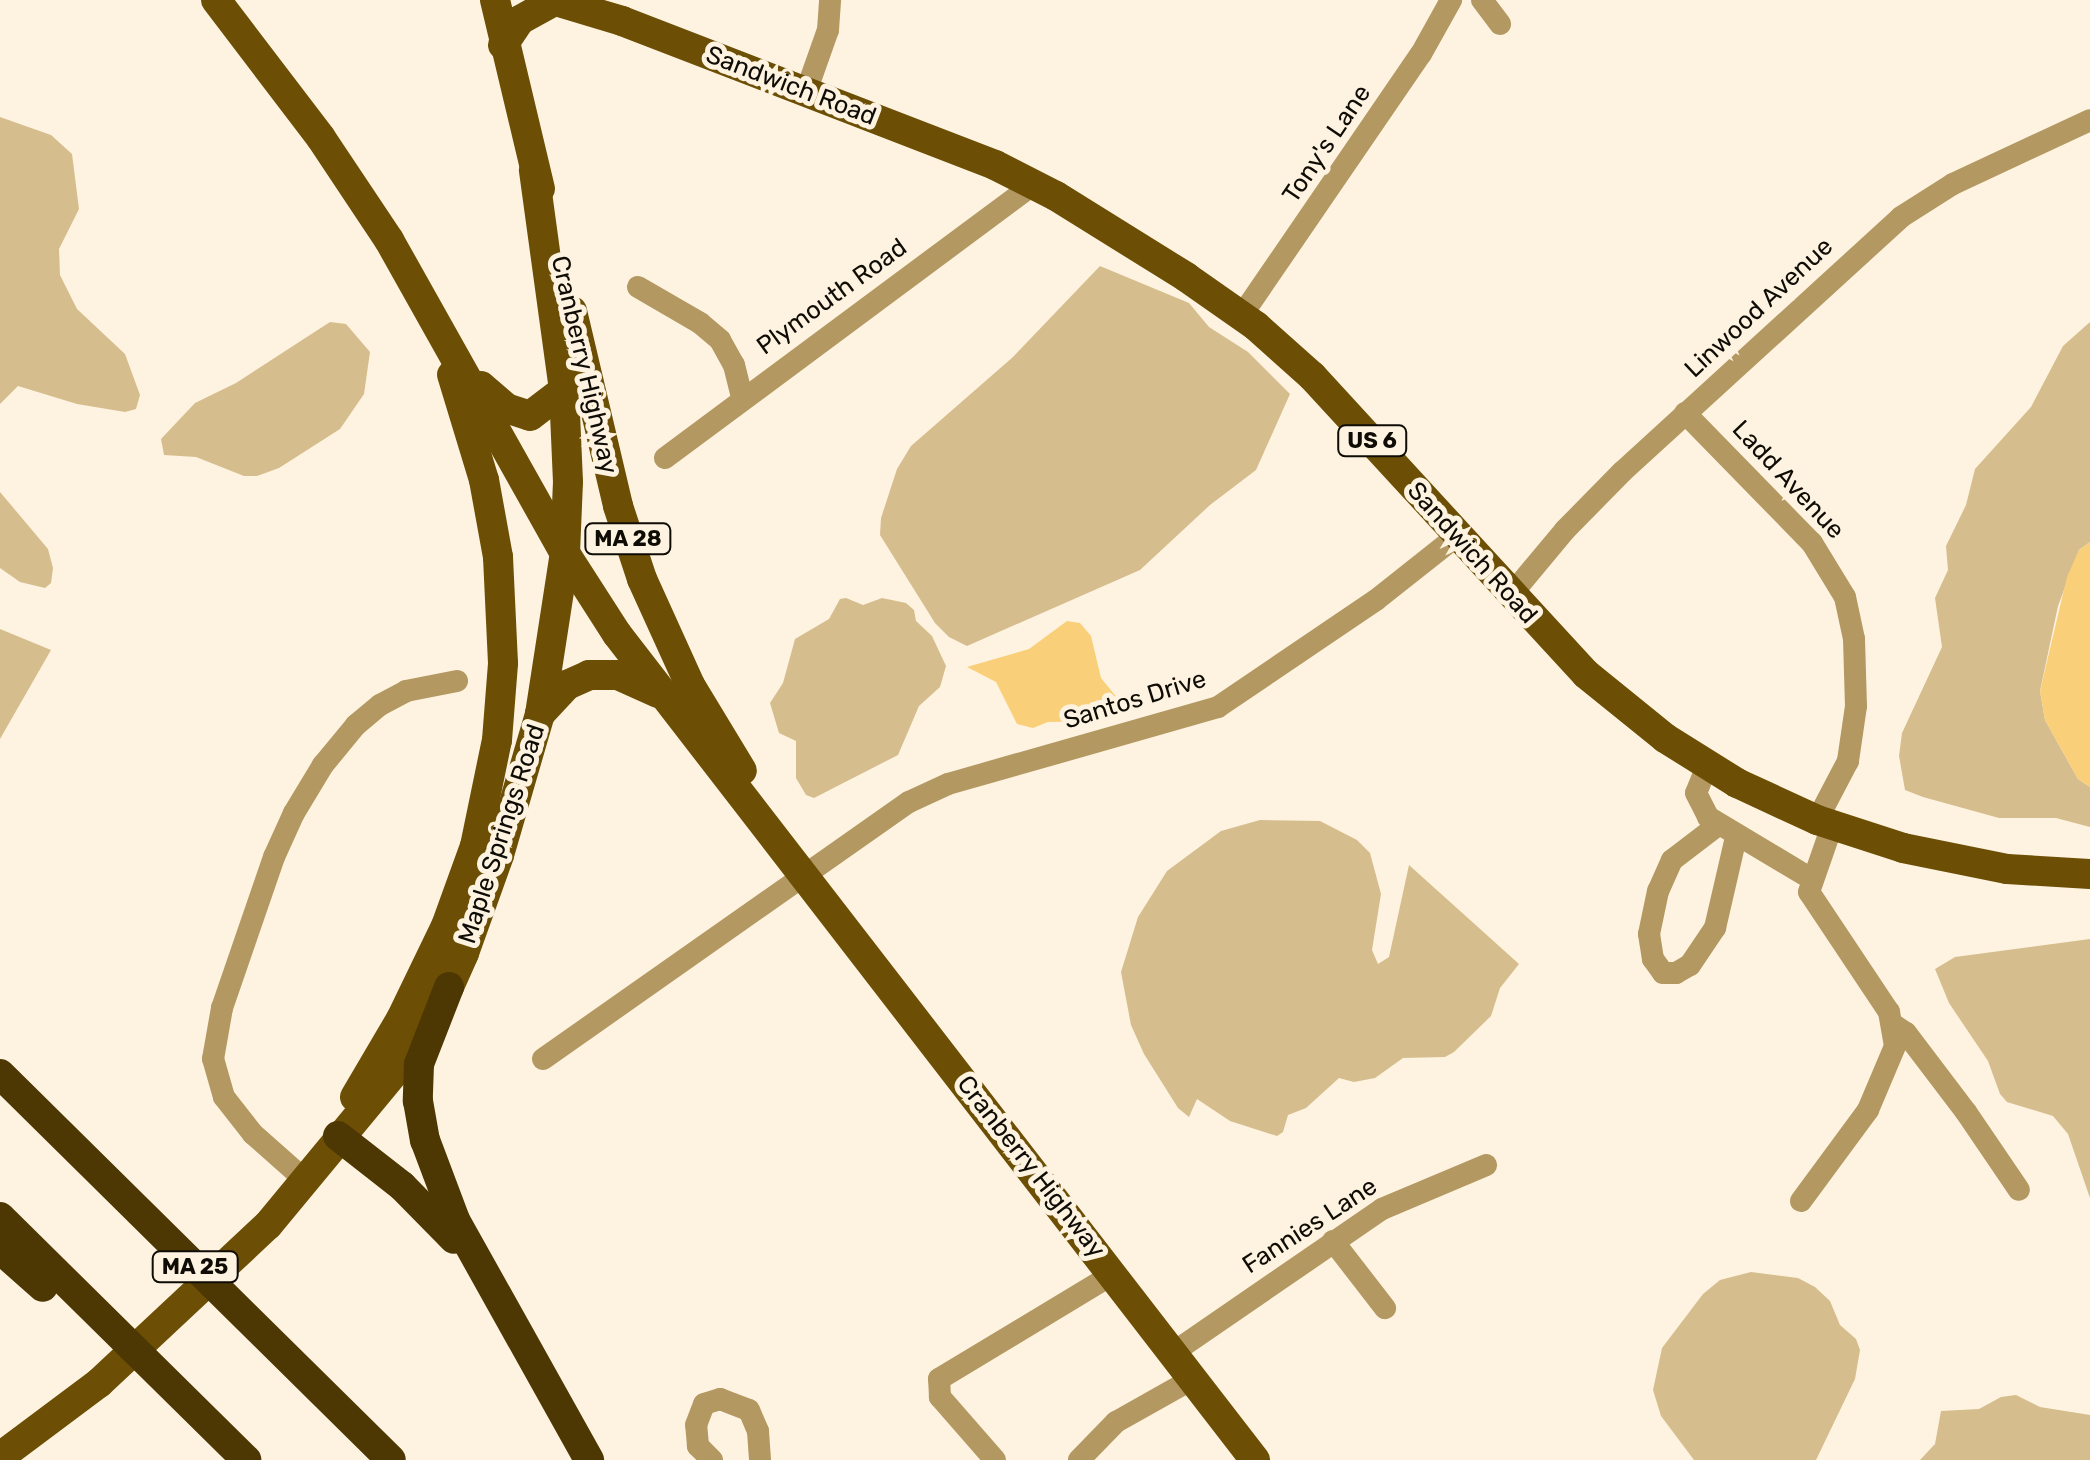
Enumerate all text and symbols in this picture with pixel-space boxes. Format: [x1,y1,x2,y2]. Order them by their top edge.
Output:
street label: Sandwich Road [702,40,880,132]
street label: Tony's Lane [1277,79,1377,209]
street label: Linwood Avenue [1679,232,1839,384]
street label: Plymouth Road [751,233,913,361]
street label: Cranberry Highway [544,253,624,477]
street label: Ladd Avenue [1725,414,1851,546]
road number: US 6 [1337,424,1407,458]
street label: Sandwich Road [1401,476,1543,630]
road number: MA 28 [583,522,673,556]
street label: Santos Drive [1060,664,1210,736]
street label: Maple Springs Road [452,720,552,948]
street label: Cranberry Highway [950,1070,1112,1264]
street label: Fannies Lane [1237,1172,1383,1280]
road number: MA 25 [150,1250,240,1284]

